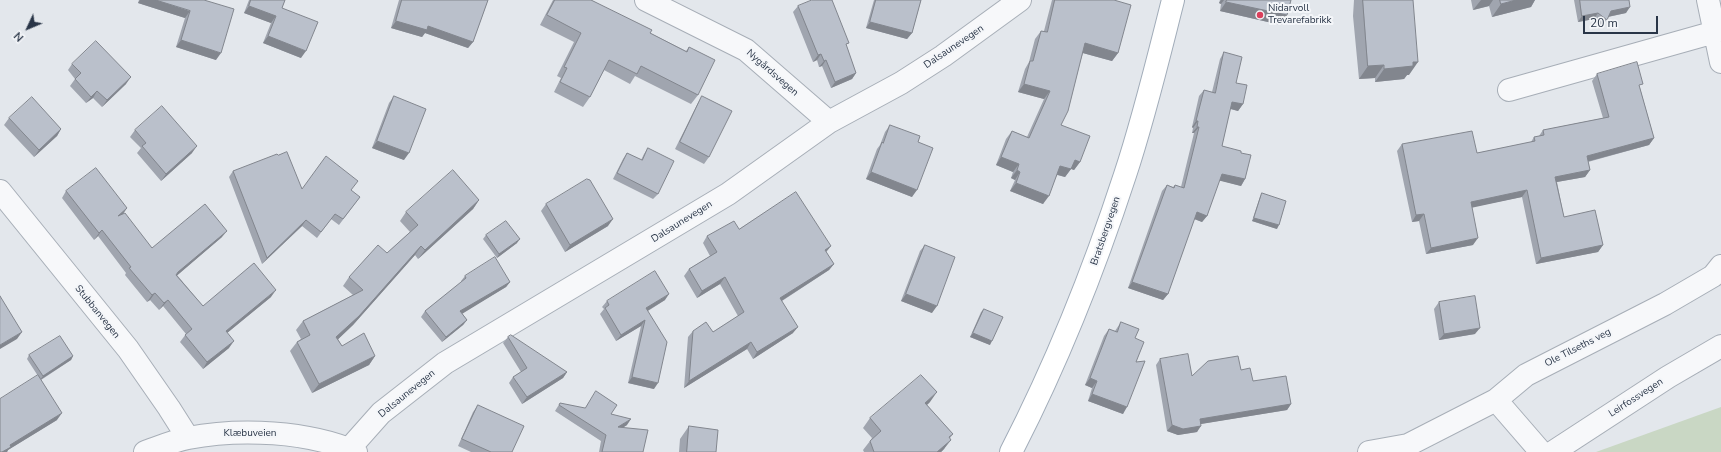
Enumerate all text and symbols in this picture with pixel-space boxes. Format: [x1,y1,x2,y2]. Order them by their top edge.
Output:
place label: Nidarvoll Trevarefabrikk [1268,3,1332,26]
north arrow [8,8,48,48]
scale bar [1585,8,1660,34]
marker: Nidarvoll Trevarefabrikk [1255,10,1265,20]
text: 20 m [1590,15,1618,31]
street label: Dalsaunevegen [922,23,986,71]
text: N [11,29,27,45]
street label: Nygårdsvegen [744,47,800,99]
street label: Bratsbergvegen [1089,195,1123,267]
street label: Dalsaunevegen [649,198,715,246]
street label: Stubbanvegen [72,283,122,341]
street label: Ole Tilseths veg [1543,326,1613,370]
street label: Dalsaunevegen [376,367,438,421]
street label: Leirfossvegen [1607,376,1665,420]
street label: Klæbuveien [224,428,276,440]

